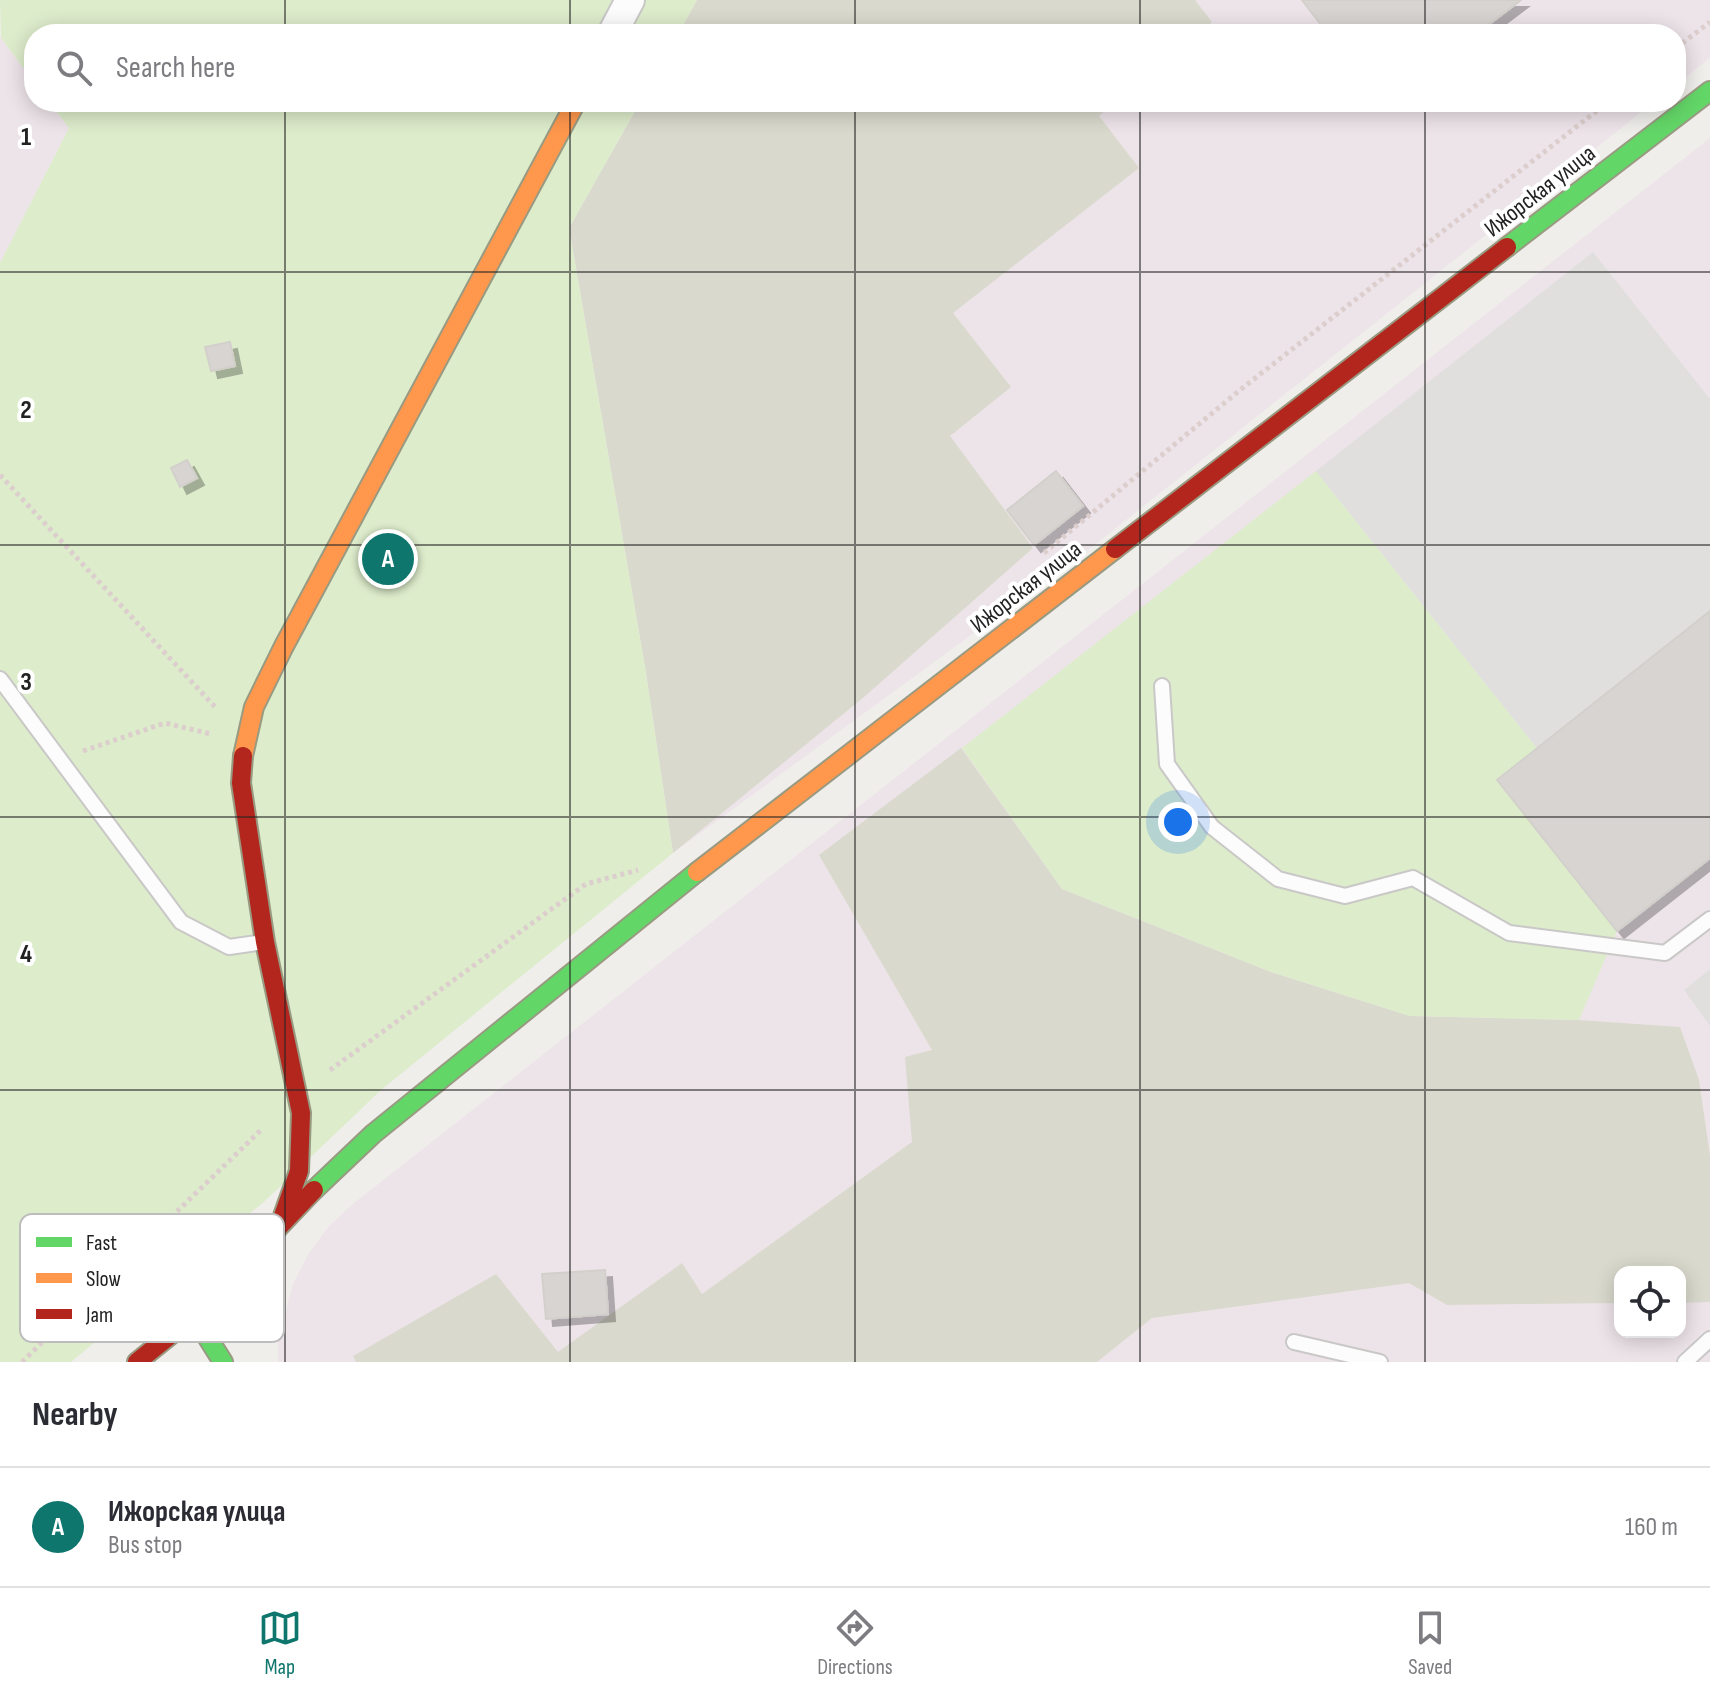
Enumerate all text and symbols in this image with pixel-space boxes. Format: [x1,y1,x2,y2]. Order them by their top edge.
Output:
search box [24,24,1686,112]
icon: search [52,46,96,90]
text: Search here [116,50,235,86]
text: 1 [21,122,31,153]
street label: Ижорская улица [1479,139,1601,243]
text: 2 [20,395,32,426]
pin: A [362,529,414,589]
street label: Ижорская улица [965,535,1087,639]
text: 3 [20,667,32,698]
your location [1158,802,1198,842]
text: 4 [20,939,32,970]
legend [20,1214,284,1342]
text: Fast [86,1230,117,1257]
text: Slow [86,1266,121,1293]
map controls [1614,1266,1686,1338]
button: locate [1614,1266,1686,1338]
text: Jam [85,1302,113,1329]
text: Nearby [32,1394,118,1435]
text: Ижорская улица [108,1494,286,1530]
text: A [52,1512,64,1543]
text: 160 m [1625,1512,1678,1543]
text: Bus stop [108,1530,183,1561]
tab: Map [258,1606,302,1681]
tab: Directions [817,1606,893,1681]
tab: Saved [1408,1606,1452,1681]

